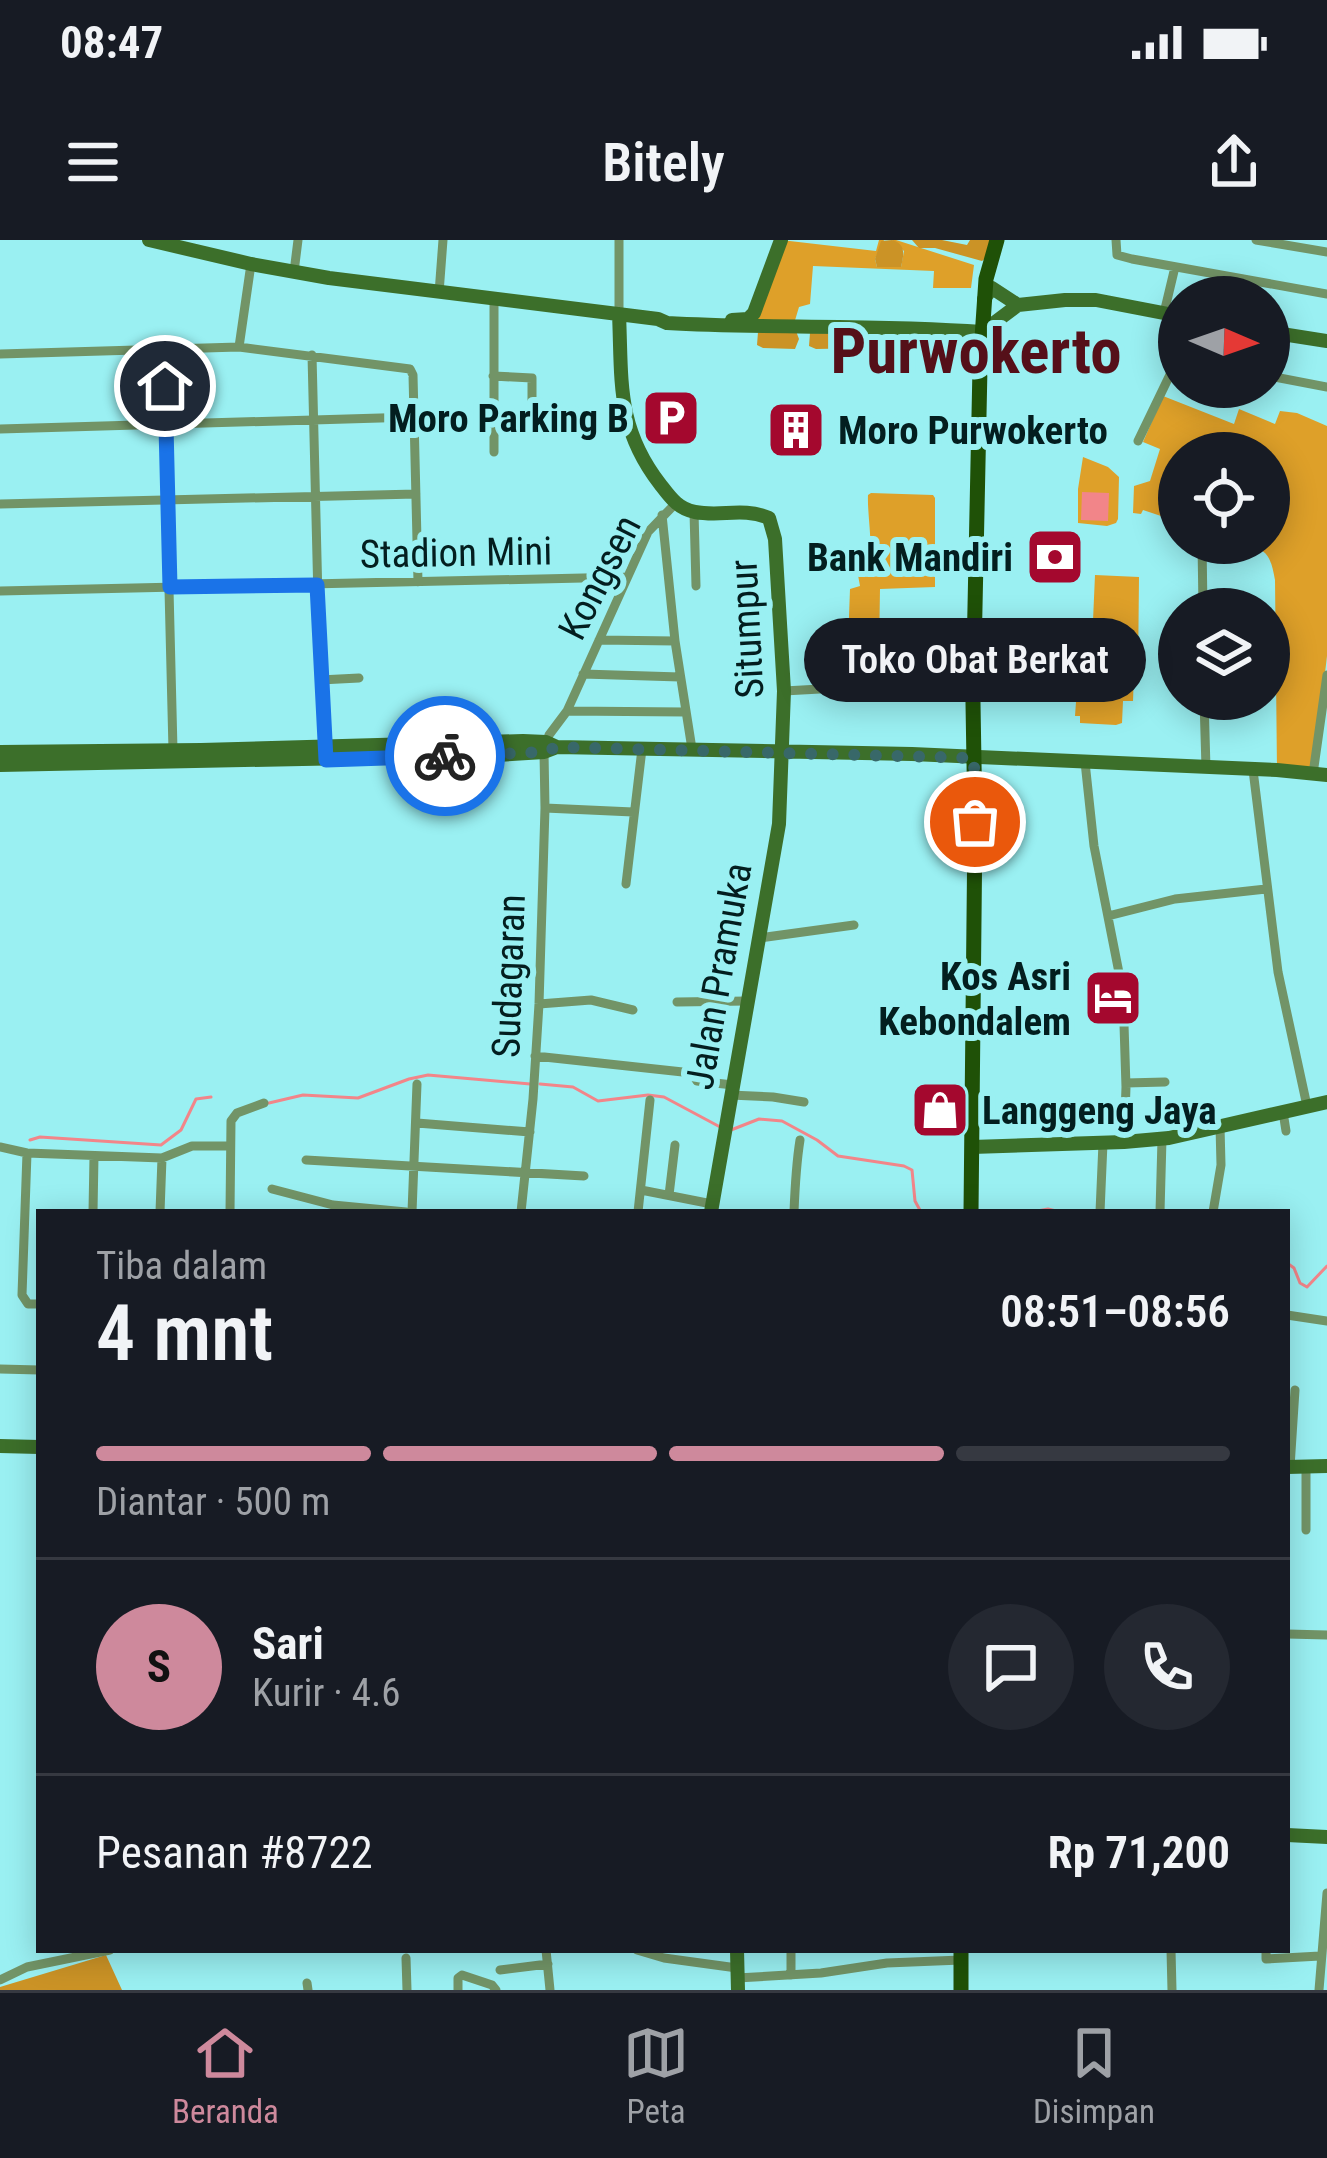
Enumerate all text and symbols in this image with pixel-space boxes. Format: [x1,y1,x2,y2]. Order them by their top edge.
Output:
text: 08:47 [60,16,163,69]
icon: menu [60,129,126,195]
icon: share [1201,129,1267,195]
text: Bitely [602,131,725,194]
north arrow [1158,276,1290,408]
map controls [1158,276,1290,720]
district label: Purwokerto [830,315,1122,388]
pin [114,335,216,437]
icon: home [132,353,198,419]
parking icon: Moro Parking B [640,387,702,449]
place label: Moro Parking B [388,396,629,442]
building icon: Moro Purwokerto [765,399,827,461]
place label: Moro Purwokerto [838,408,1108,454]
button: locate [1158,432,1290,564]
street label: Kongsen [549,508,651,647]
bank icon: Bank Mandiri [1024,526,1086,588]
street label: Stadion Mini [359,528,553,578]
place label: Bank Mandiri [807,535,1013,581]
street label: Situmpur [720,558,774,700]
button: layers [1158,588,1290,720]
callout: Toko Obat Berkat [804,618,1146,702]
text: Toko Obat Berkat [841,637,1109,683]
courier [385,696,505,816]
icon: bike [412,723,478,789]
pin [924,771,1026,873]
icon: bag [942,789,1008,855]
street label: Jalan Pramuka [676,859,762,1093]
street label: Sudagaran [483,893,535,1059]
place label: Kos Asri Kebondalem [878,954,1071,1045]
hotel icon: Kos Asri Kebondalem [1082,967,1144,1029]
shop icon: Langgeng Jaya [909,1079,971,1141]
place label: Langgeng Jaya [982,1088,1217,1134]
text: Tiba dalam [96,1243,267,1289]
text: 08:51–08:56 [1000,1285,1230,1338]
text: 4 mnt [96,1288,273,1379]
text: Diantar · 500 m [96,1479,330,1525]
button: chat [948,1604,1074,1730]
button: phone [1104,1604,1230,1730]
text: Sari [252,1617,324,1670]
text: S [147,1640,171,1693]
text: Kurir · 4.6 [252,1670,401,1716]
text: Pesanan #8722 [96,1826,373,1879]
text: Rp 71,200 [1048,1826,1230,1879]
tab: Beranda [172,2020,279,2131]
tab: Peta [623,2020,689,2131]
tab: Disimpan [1033,2020,1155,2131]

